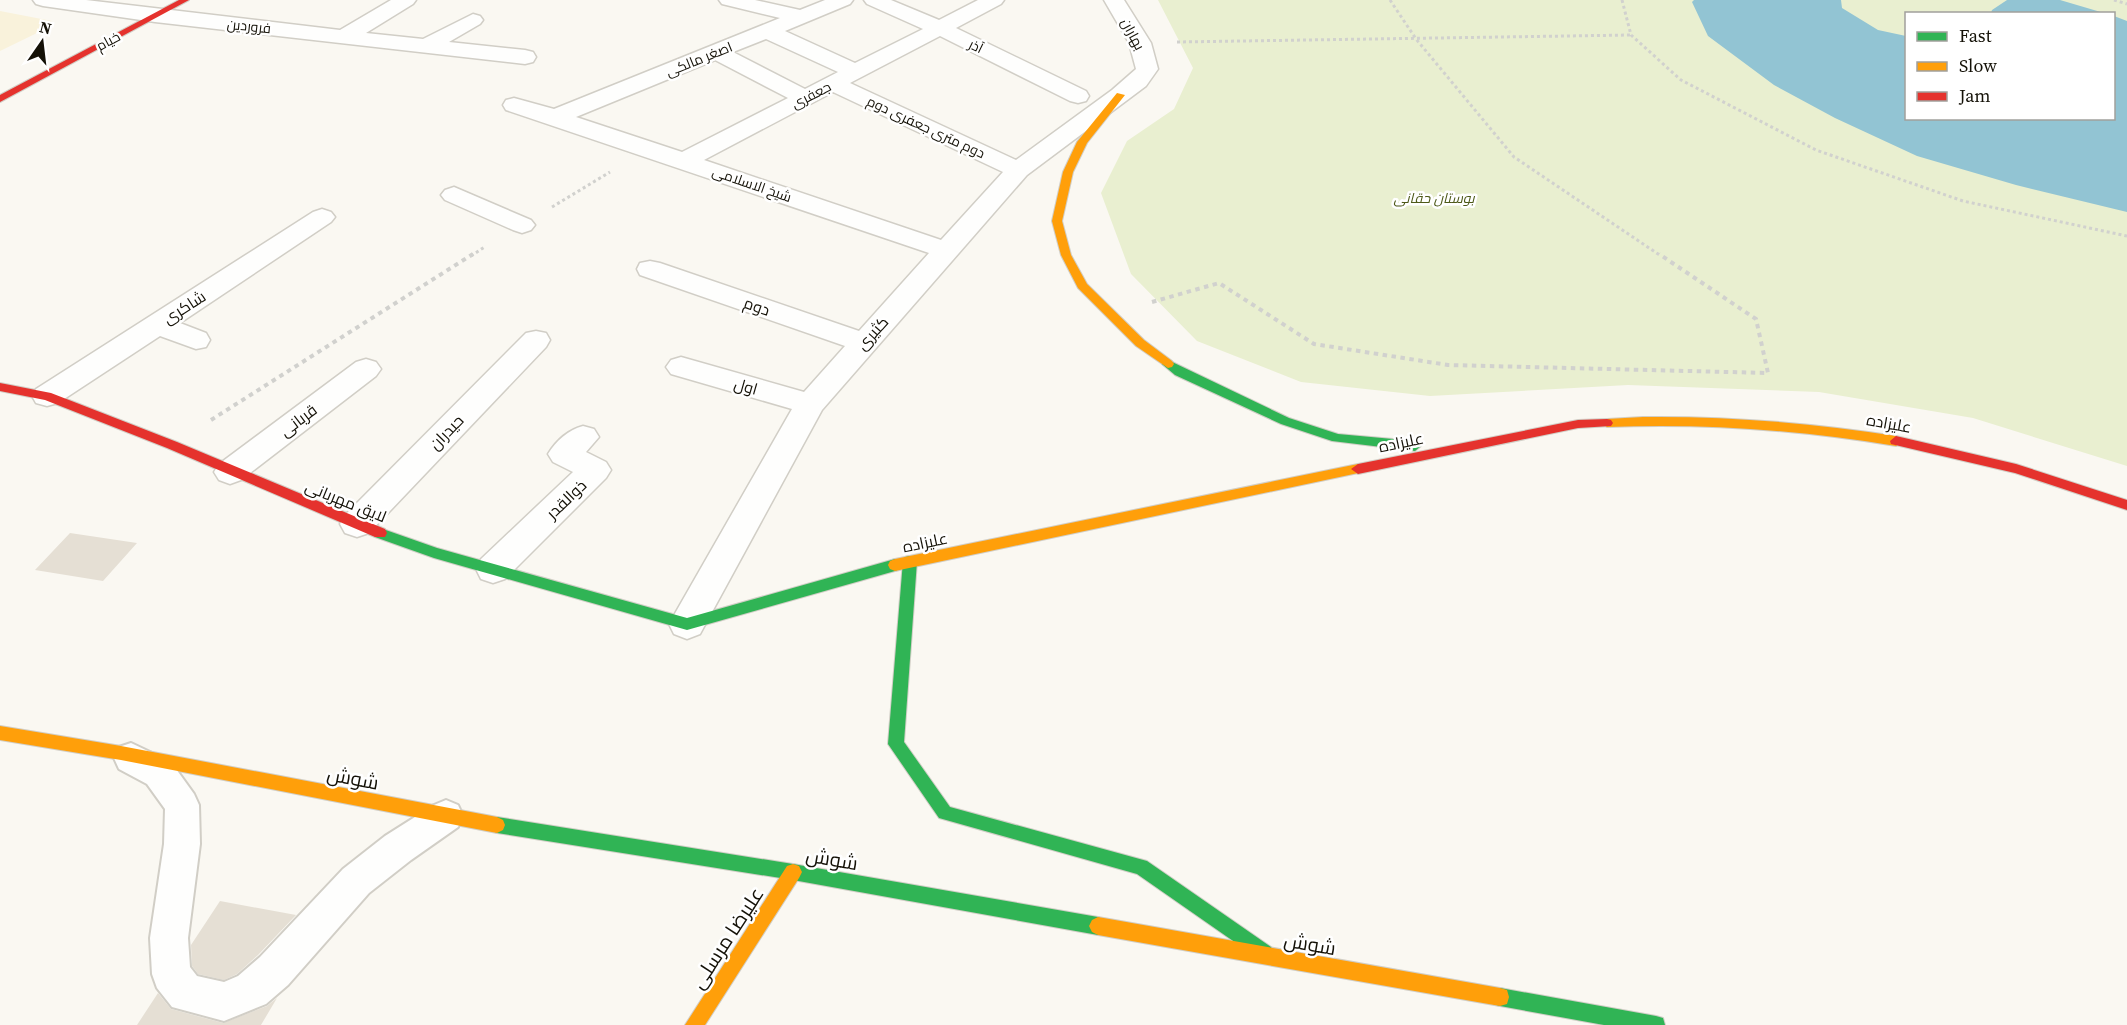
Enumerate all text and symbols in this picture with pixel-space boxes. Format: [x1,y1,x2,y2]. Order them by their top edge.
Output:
north arrow [12,12,72,72]
legend [1905,12,2115,120]
street label: فروردین [226,14,272,38]
street label: بهاران [1116,14,1150,54]
text: N [37,15,54,40]
text: Fast [1959,23,1992,48]
street label: خیام [92,26,124,56]
street label: آذر [964,33,987,58]
street label: اصغر مالکی [663,37,735,81]
text: Slow [1959,53,1997,78]
street label: جعفری [788,76,834,114]
text: Jam [1958,83,1991,108]
street label: دوم متری جعفری دوم [864,91,988,163]
street label: شیخ الاسلامی [710,161,794,207]
park label: بوستان حقانی [1393,188,1476,208]
street label: شاکری [158,285,210,329]
street label: دوم [741,291,773,322]
street label: کثیری [851,311,893,355]
street label: اول [732,372,760,400]
street label: قربانی [275,399,321,441]
street label: علیزاده [1865,408,1913,438]
street label: حیدران [424,409,468,455]
street label: علیزاده [1377,427,1425,457]
street label: ذوالقدر [540,474,591,524]
street label: لایق مهربانی [302,475,390,527]
street label: علیزاده [901,527,949,557]
street label: شوش [325,759,381,797]
street label: شوش [804,841,860,877]
street label: علیرضا مرسلی [684,882,770,994]
street label: شوش [1282,926,1338,962]

